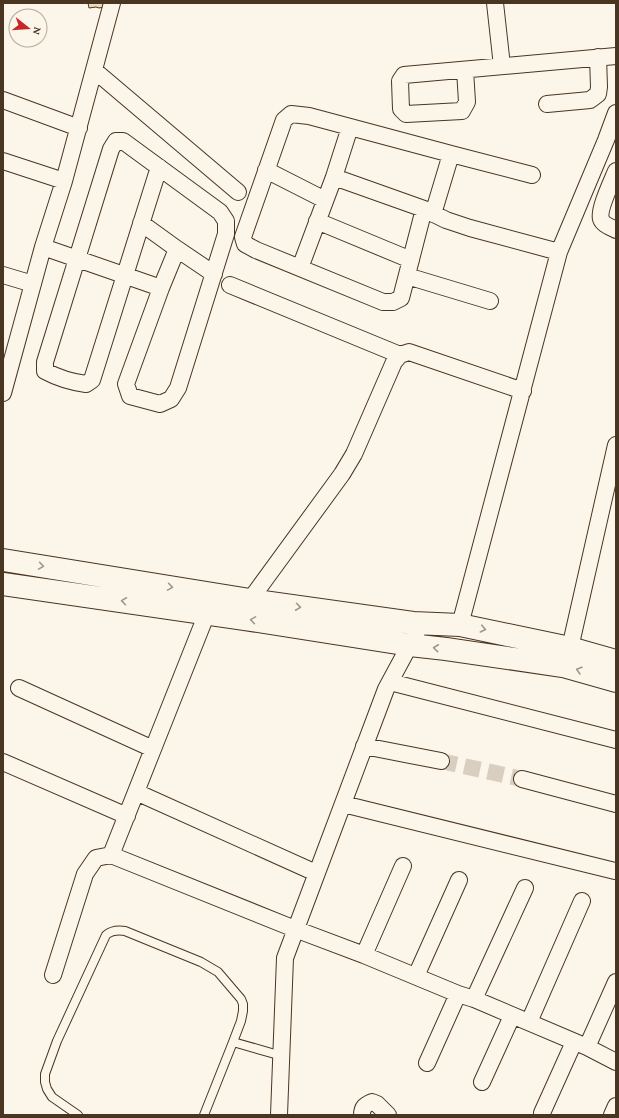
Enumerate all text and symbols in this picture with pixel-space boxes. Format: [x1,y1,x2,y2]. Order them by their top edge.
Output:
north arrow [8,8,48,48]
text: N [31,26,44,37]
one-way arrow [38,561,45,570]
one-way arrow [167,582,173,591]
one-way arrow [121,597,127,606]
one-way arrow [295,602,301,611]
one-way arrow [249,616,256,625]
one-way arrow [479,625,486,633]
one-way arrow [433,643,439,652]
one-way arrow [575,666,582,675]

